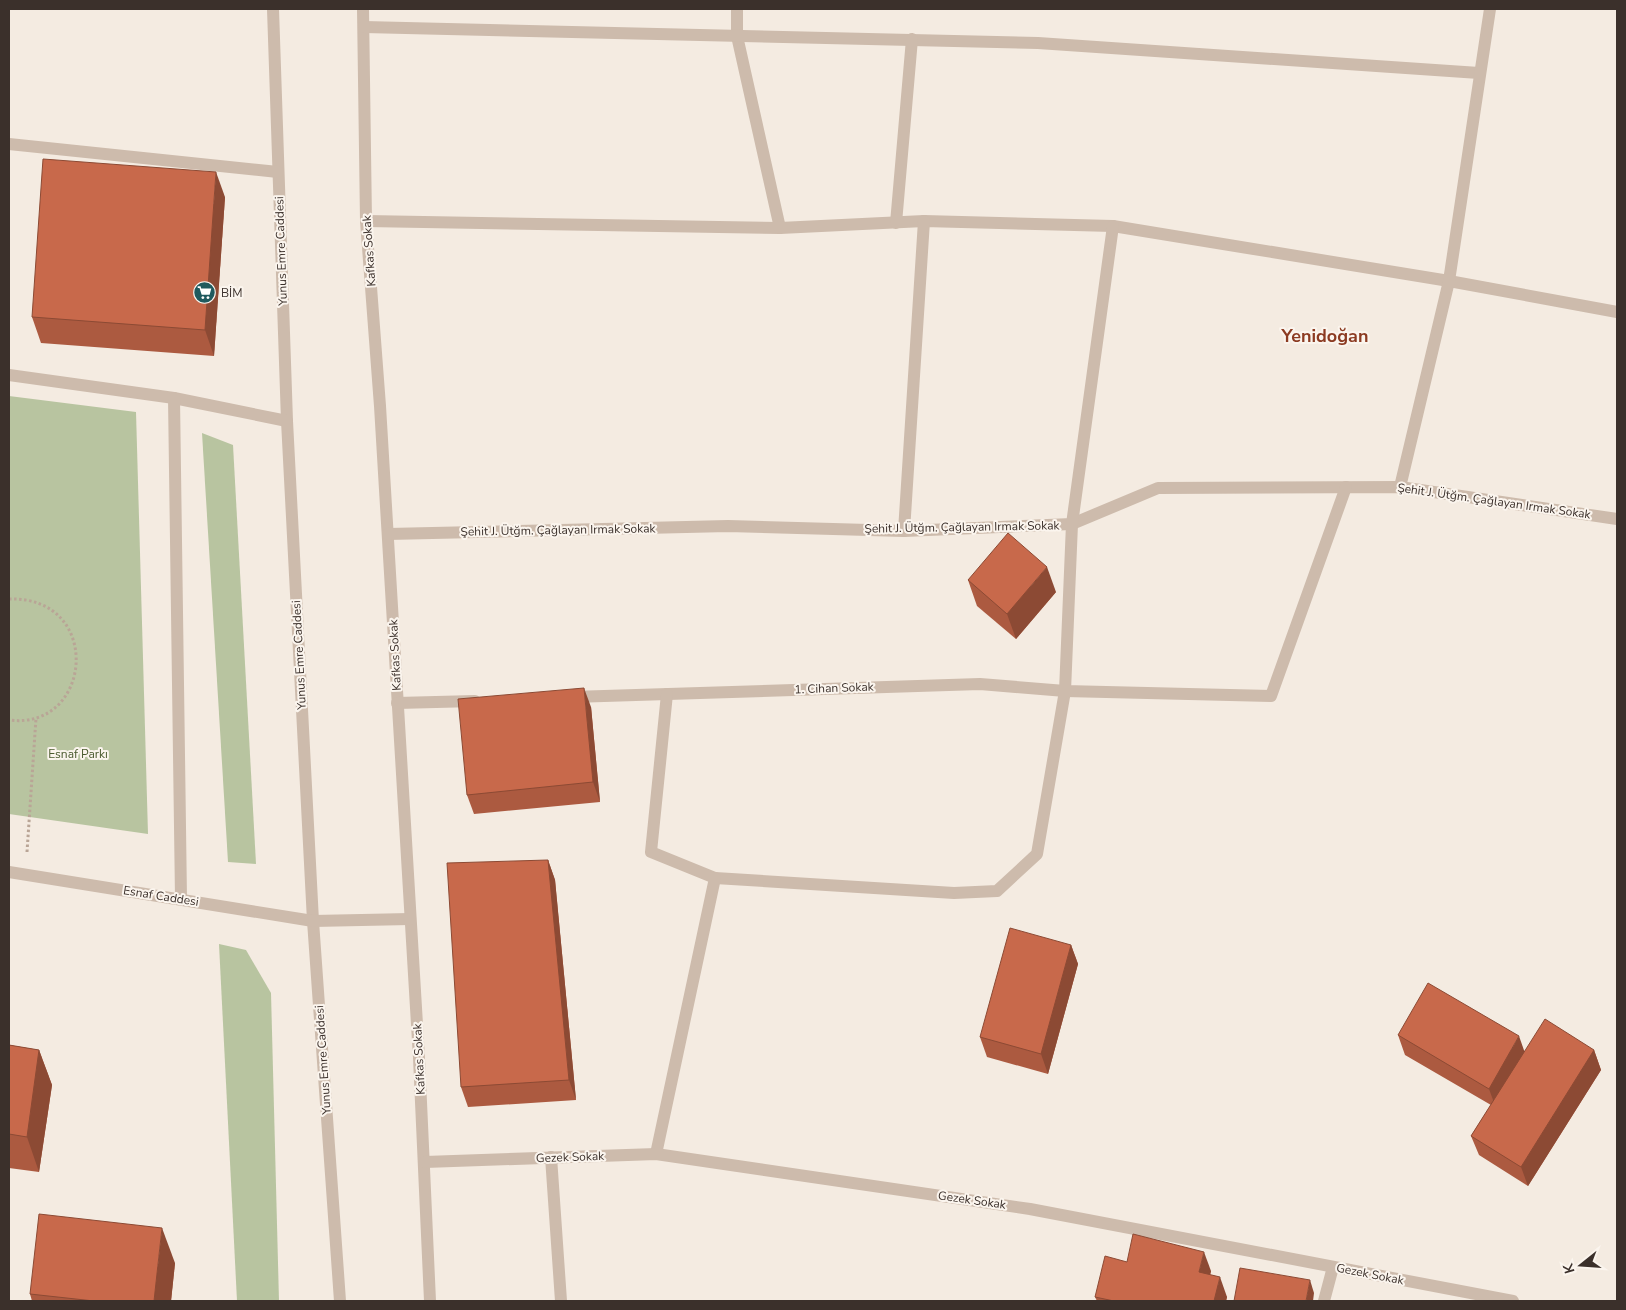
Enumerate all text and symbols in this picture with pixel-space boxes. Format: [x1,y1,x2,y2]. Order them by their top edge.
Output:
street label: Yunus Emre Caddesi [271,196,291,307]
street label: Kafkas Sokak [358,214,379,287]
supermarket icon: BİM [193,281,217,305]
place label: BİM [221,285,242,301]
district label: Yenidoğan [1281,324,1368,348]
street label: Şehit J. Ütğm. Çağlayan Irmak Sokak [1396,480,1593,523]
street label: Şehit J. Ütğm. Çağlayan Irmak Sokak [864,517,1061,537]
street label: Şehit J. Ütğm. Çağlayan Irmak Sokak [460,520,657,540]
street label: Yunus Emre Caddesi [288,600,310,711]
street label: Kafkas Sokak [385,618,405,691]
street label: 1. Cihan Sokak [794,679,875,697]
park label: Esnaf Parkı [48,746,108,762]
street label: Esnaf Caddesi [122,882,200,910]
street label: Yunus Emre Caddesi [311,1005,335,1116]
street label: Kafkas Sokak [409,1022,429,1095]
street label: Gezek Sokak [536,1148,605,1166]
street label: Gezek Sokak [937,1187,1008,1213]
north arrow [1556,1240,1606,1290]
street label: Gezek Sokak [1335,1260,1406,1289]
text: K [1558,1261,1579,1276]

